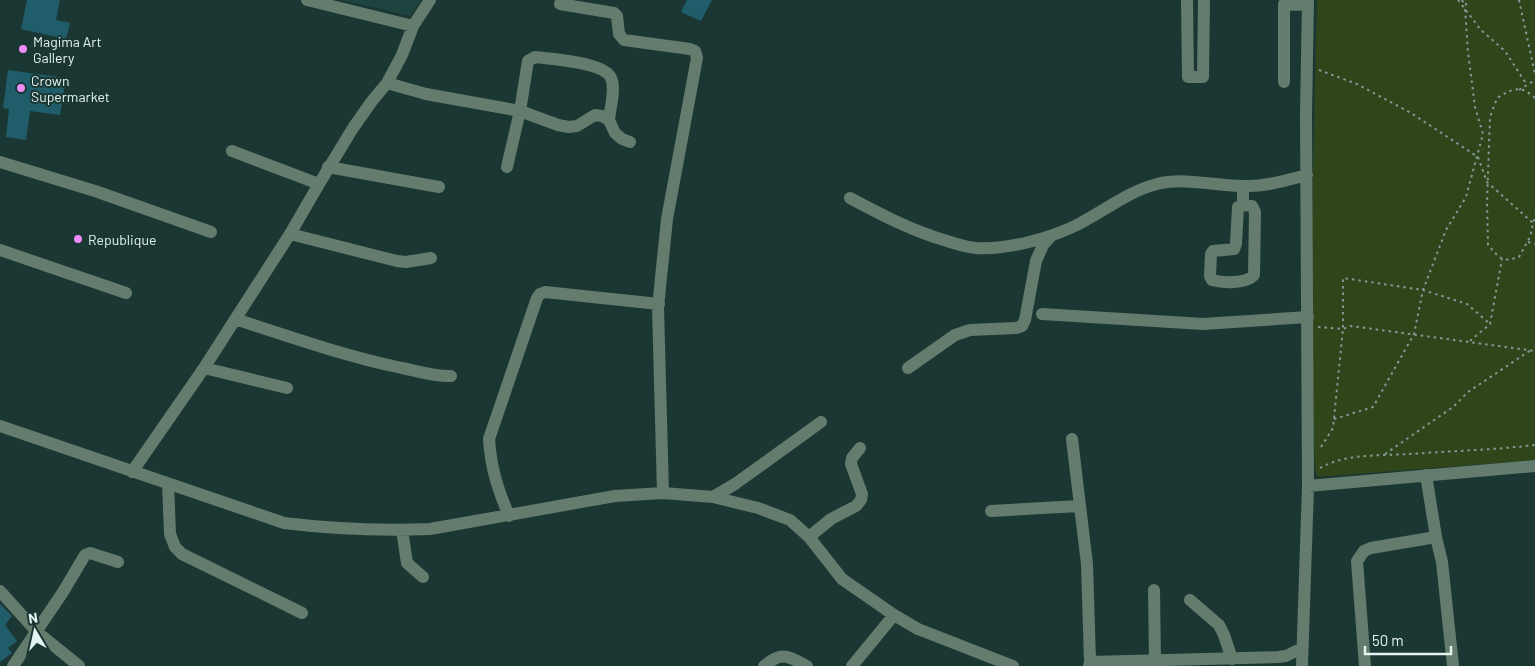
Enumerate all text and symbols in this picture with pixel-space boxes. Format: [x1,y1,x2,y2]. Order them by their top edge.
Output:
place label: Magima Art Gallery [33,33,102,66]
marker: Magima Art Gallery [17,43,29,55]
place label: Crown Supermarket [31,72,110,105]
marker: Crown Supermarket [15,82,27,94]
place label: Republique [88,231,156,248]
marker: Republique [72,233,84,245]
north arrow [10,606,60,656]
text: N [27,609,39,627]
scale bar [1365,624,1451,656]
text: 50 m [1372,631,1404,649]

